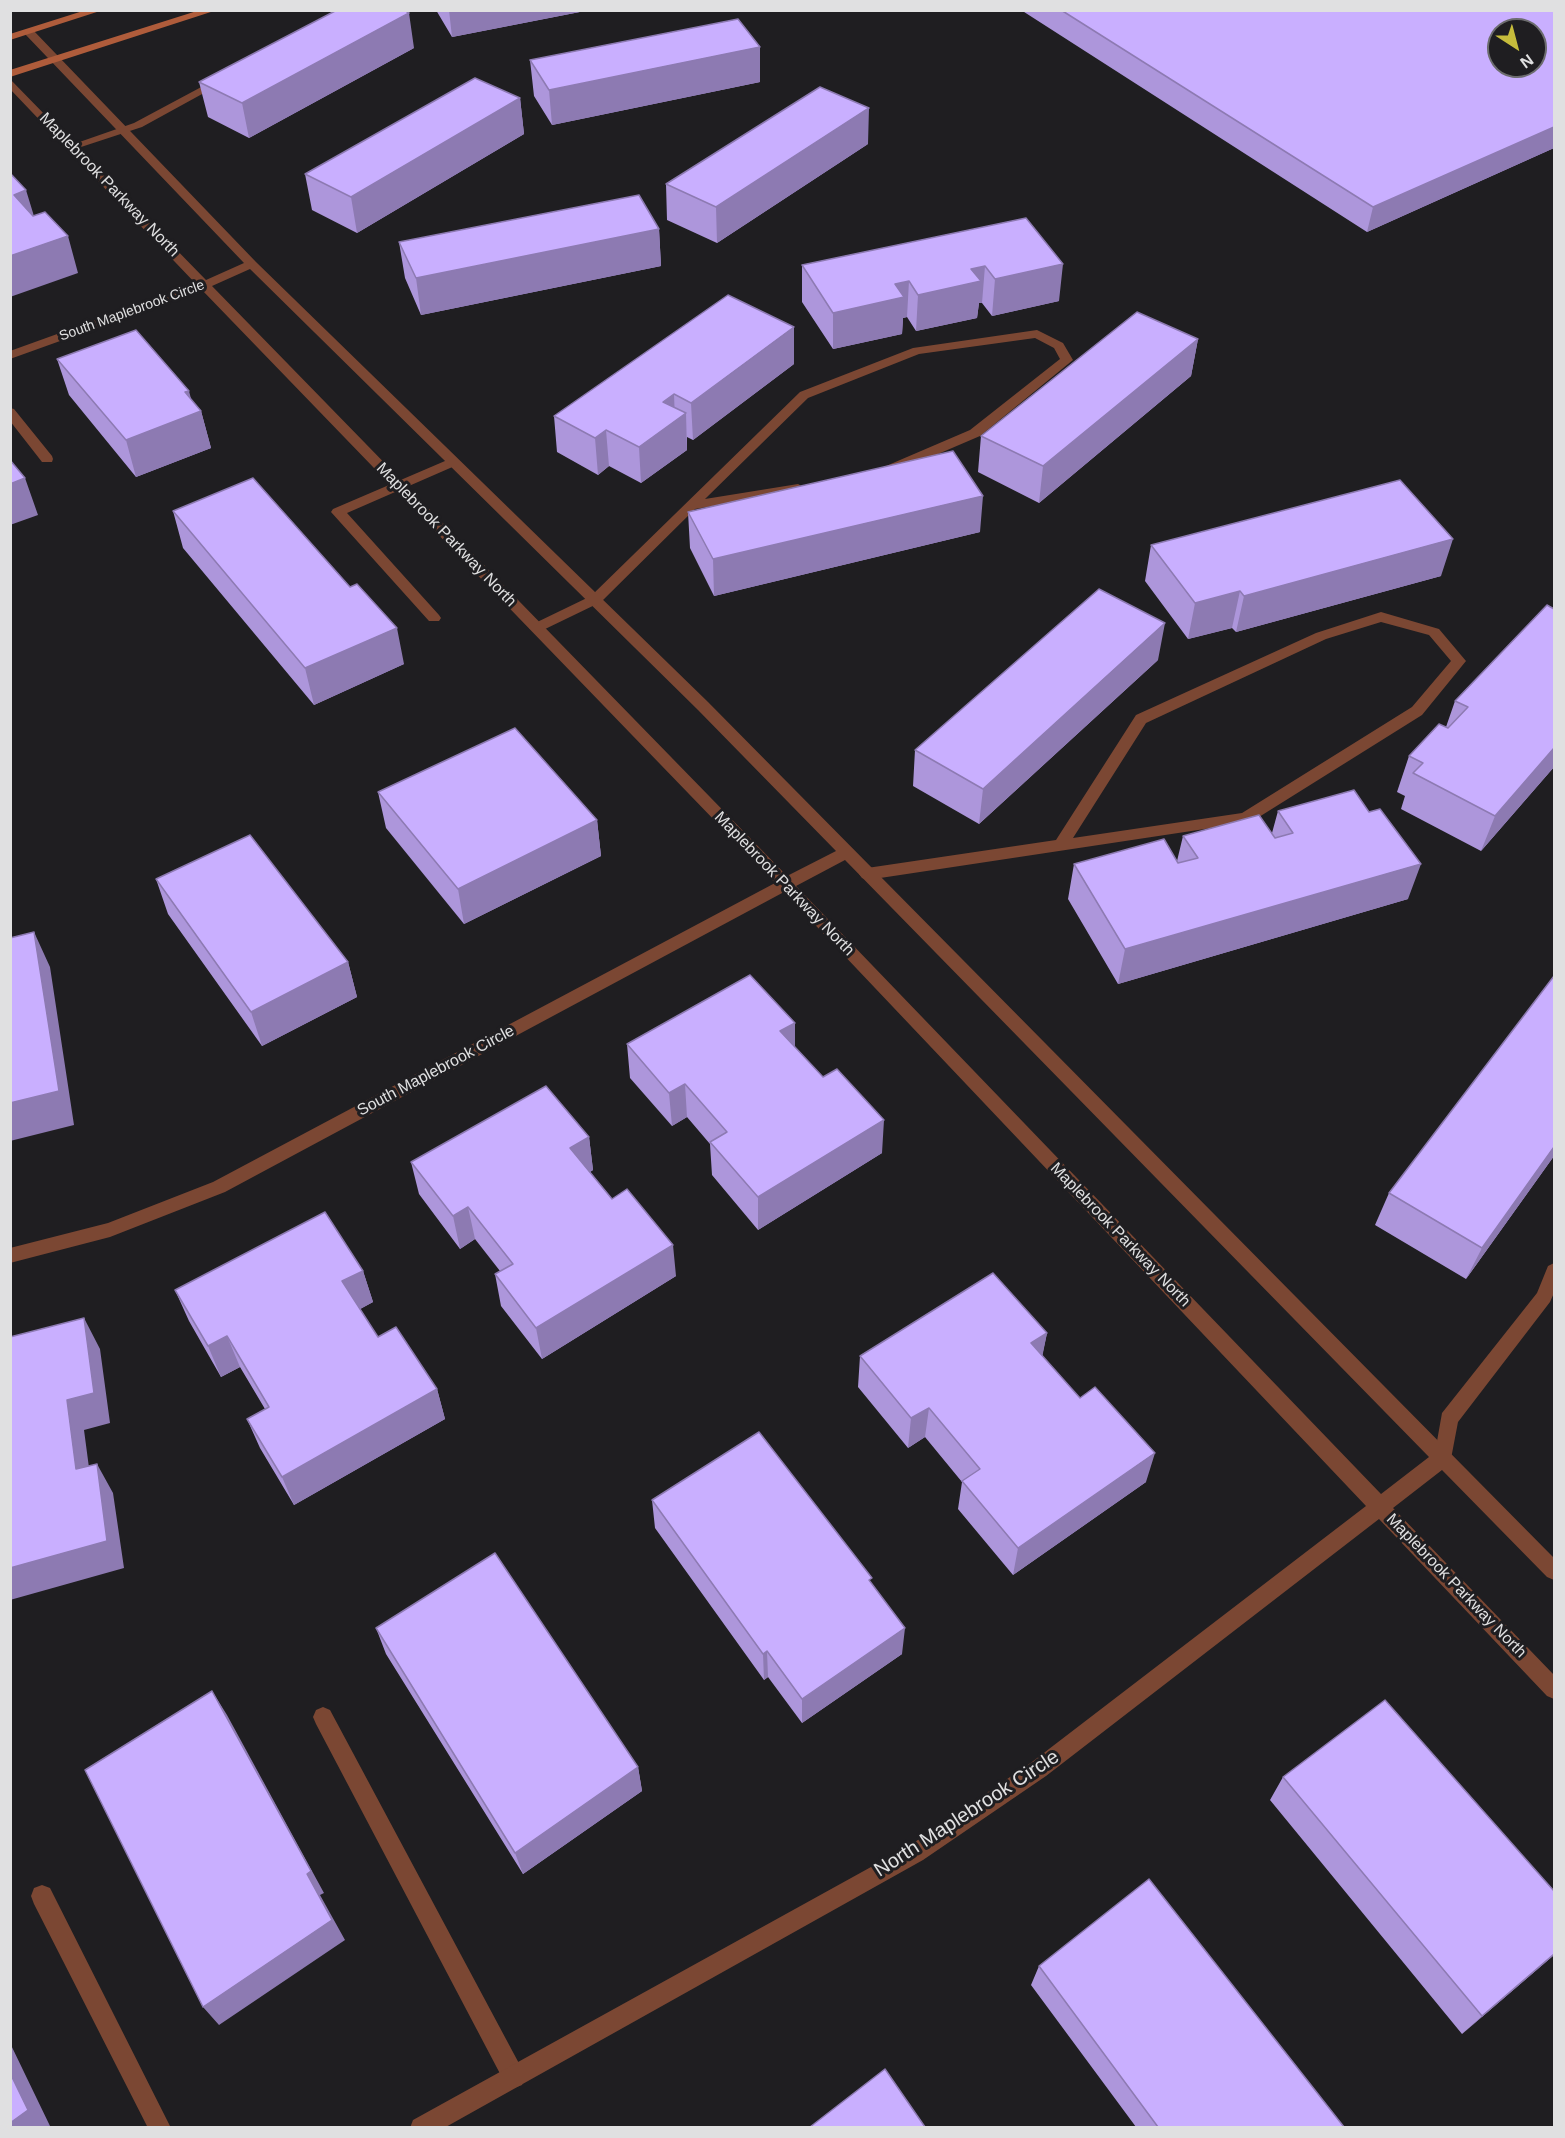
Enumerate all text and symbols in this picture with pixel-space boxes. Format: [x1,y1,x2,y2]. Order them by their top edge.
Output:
north arrow [1487,18,1547,78]
text: N [1517,51,1536,72]
street label: Maplebrook Parkway North [35,109,183,261]
street label: South Maplebrook Circle [57,277,207,345]
street label: Maplebrook Parkway North [372,459,520,611]
street label: Maplebrook Parkway North [710,808,858,960]
street label: South Maplebrook Circle [354,1021,518,1121]
street label: Maplebrook Parkway North [1046,1159,1194,1311]
street label: Maplebrook Parkway North [1382,1510,1530,1662]
street label: North Maplebrook Circle [870,1745,1064,1883]

